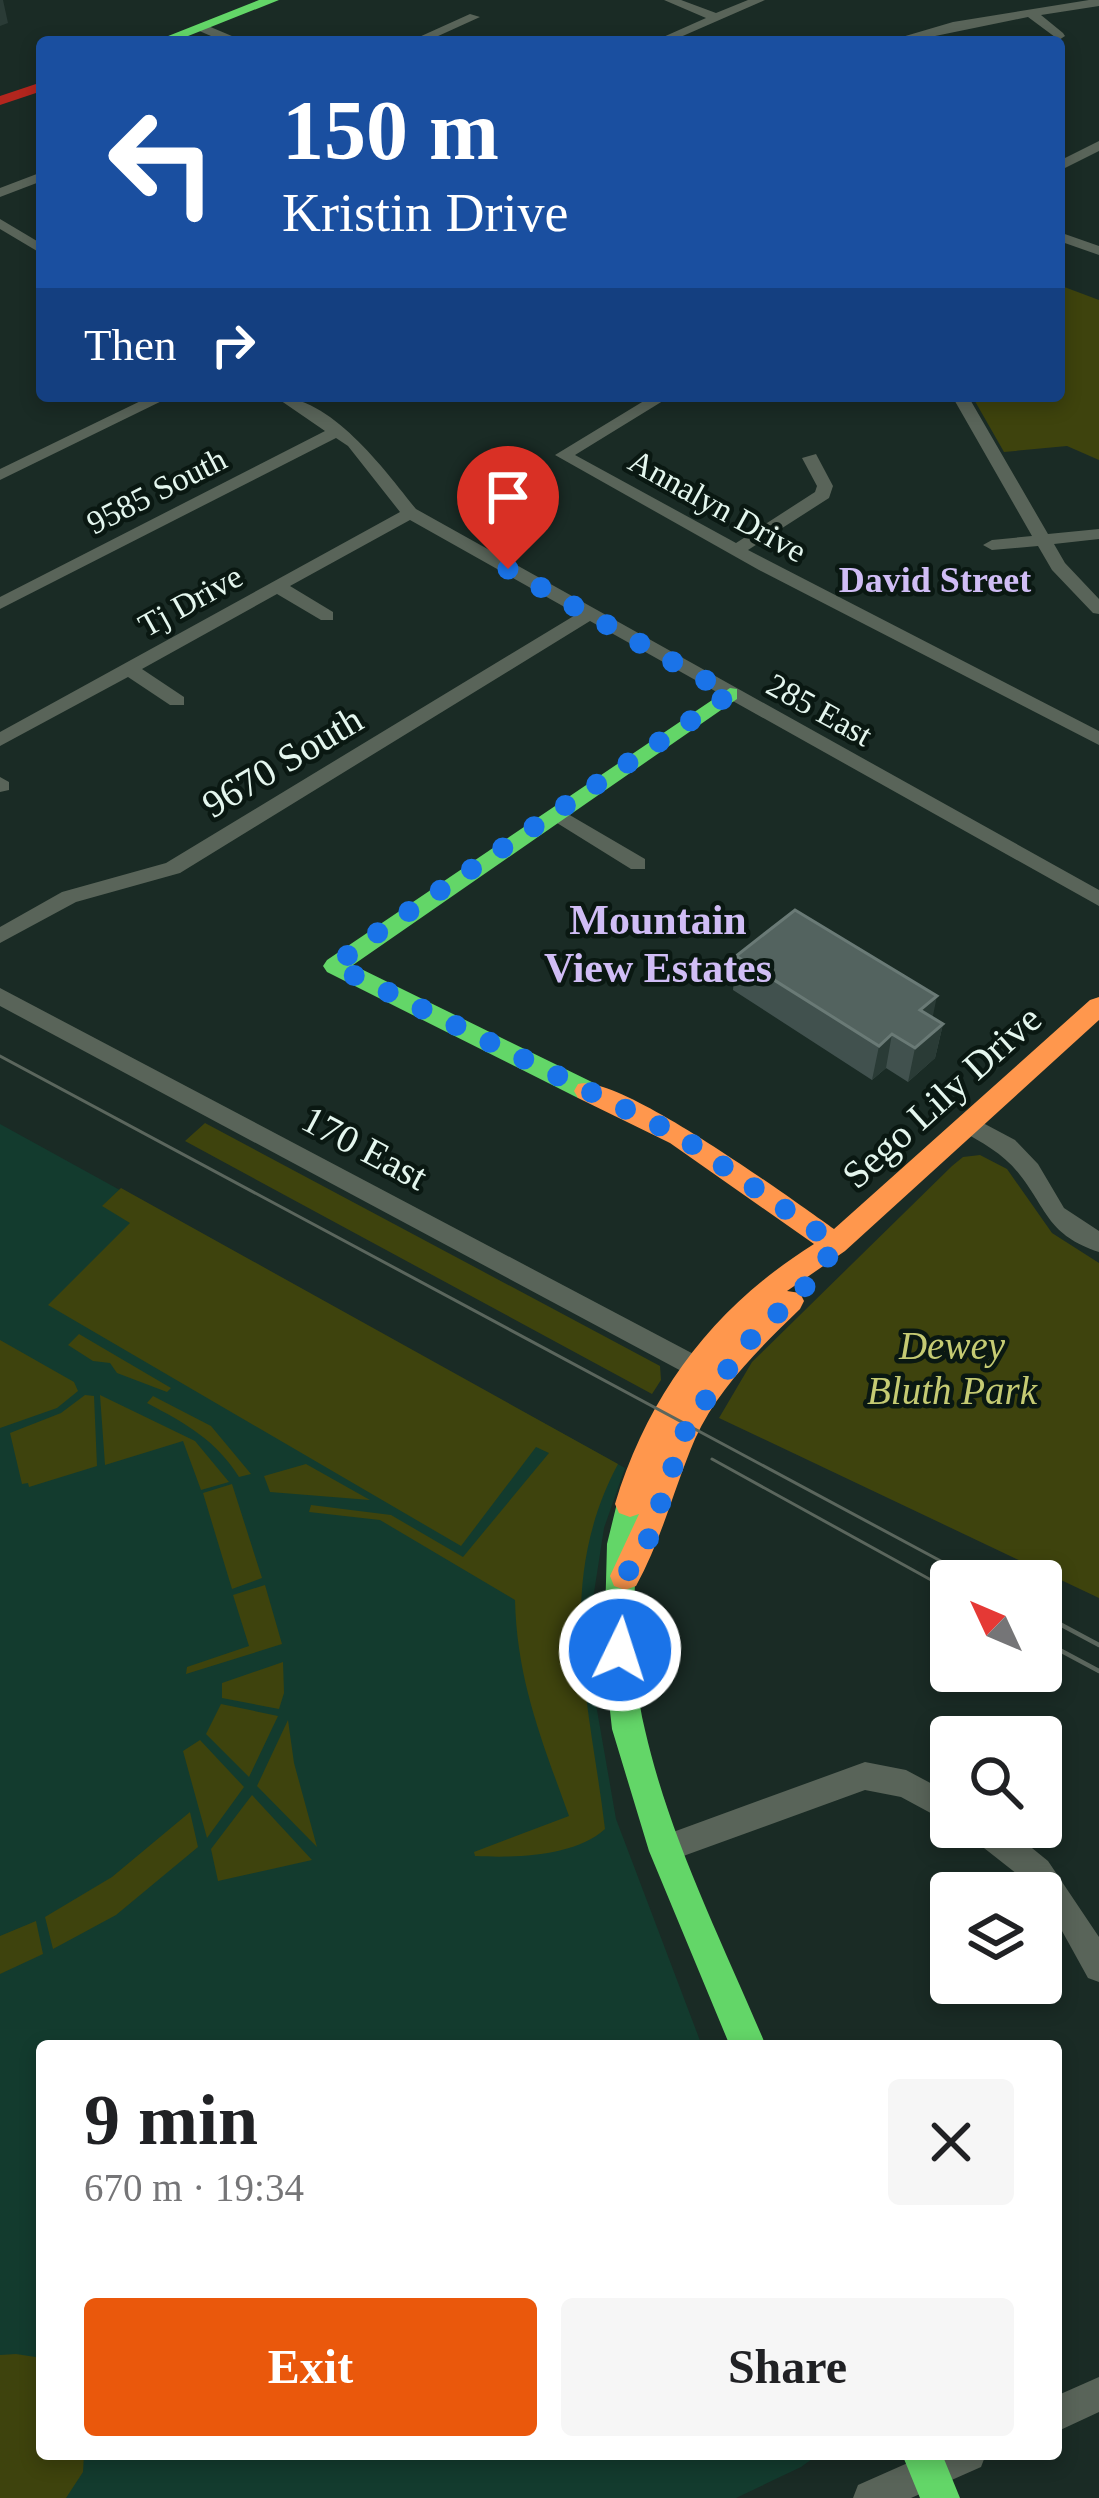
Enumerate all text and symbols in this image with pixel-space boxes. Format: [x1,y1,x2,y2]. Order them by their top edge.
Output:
icon: left [84,84,240,240]
text: 150 m [282,84,499,177]
text: Kristin Drive [282,183,568,243]
icon: right [200,312,266,378]
text: Then [84,320,176,370]
street label: 9585 South [81,440,232,541]
street label: Annalyn Drive [623,442,812,569]
pin [457,446,559,569]
icon: arrive [475,464,541,530]
street label: Tj Drive [132,558,249,644]
district label: David Street [839,560,1031,600]
street label: 285 East [761,666,878,753]
street label: 9670 South [195,697,370,826]
district label: Mountain View Estates [544,897,772,991]
street label: Sego Lily Drive [834,996,1050,1197]
street label: 170 East [295,1097,435,1198]
park label: Dewey Bluth Park [867,1324,1038,1412]
north arrow [930,1560,1062,1692]
map controls [930,1560,1062,2004]
position arrow [557,1587,683,1713]
button: search [930,1716,1062,1848]
button: layers [930,1872,1062,2004]
button: close [888,2079,1014,2205]
text: 9 min [84,2080,258,2160]
text: 670 m · 19:34 [84,2166,304,2209]
button: Exit [84,2298,537,2436]
button: Share [561,2298,1014,2436]

